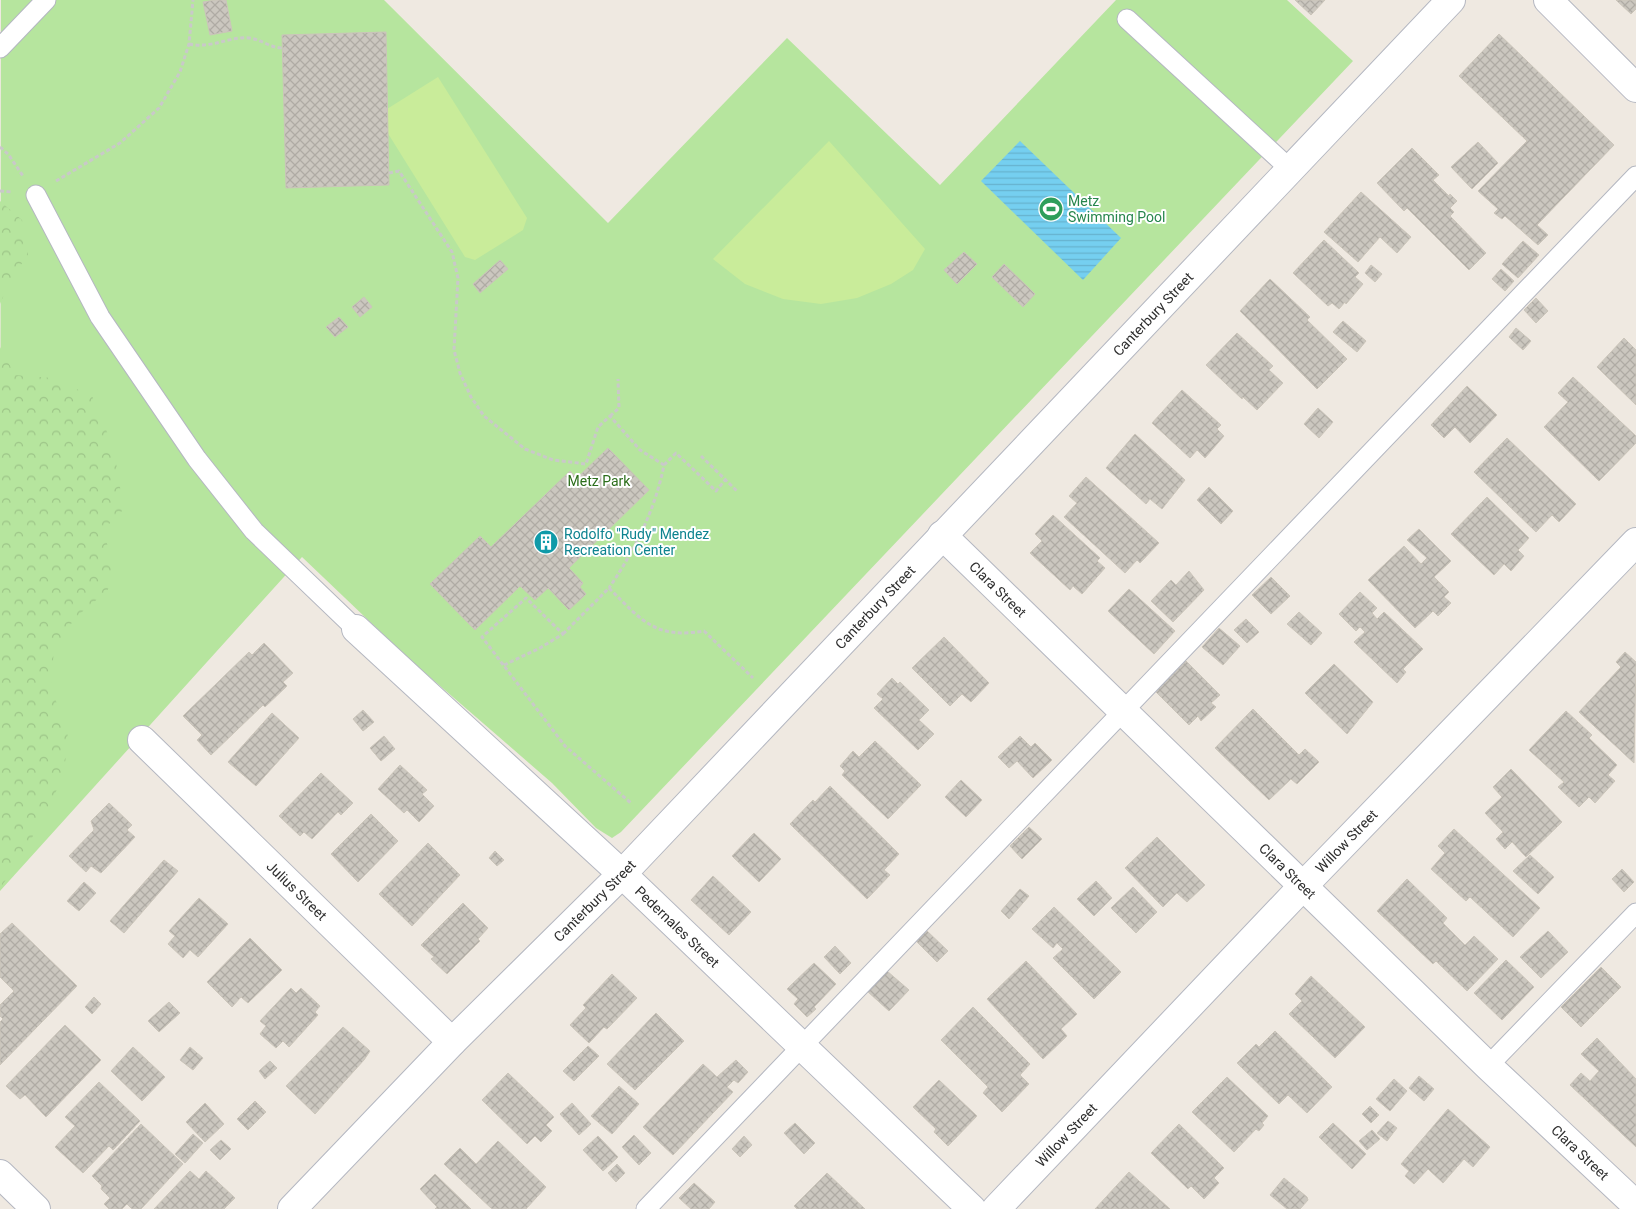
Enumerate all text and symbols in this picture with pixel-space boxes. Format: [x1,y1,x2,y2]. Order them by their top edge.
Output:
place label: Metz Swimming Pool [1068,193,1165,225]
sports icon: Metz Swimming Pool [1038,196,1064,222]
street label: Canterbury Street [1110,269,1197,359]
park label: Metz Park [568,473,631,489]
place label: Rodolfo "Rudy" Mendez Recreation Center [564,526,709,558]
building icon: Rodolfo "Rudy" Mendez Recreation Center [533,529,559,555]
street label: Clara Street [966,558,1030,621]
street label: Canterbury Street [832,562,919,652]
street label: Willow Street [1312,806,1381,876]
street label: Clara Street [1256,840,1319,902]
street label: Canterbury Street [550,856,639,945]
street label: Julius Street [263,858,330,924]
street label: Pedernales Street [632,883,723,971]
street label: Willow Street [1032,1100,1100,1170]
street label: Clara Street [1548,1122,1612,1184]

